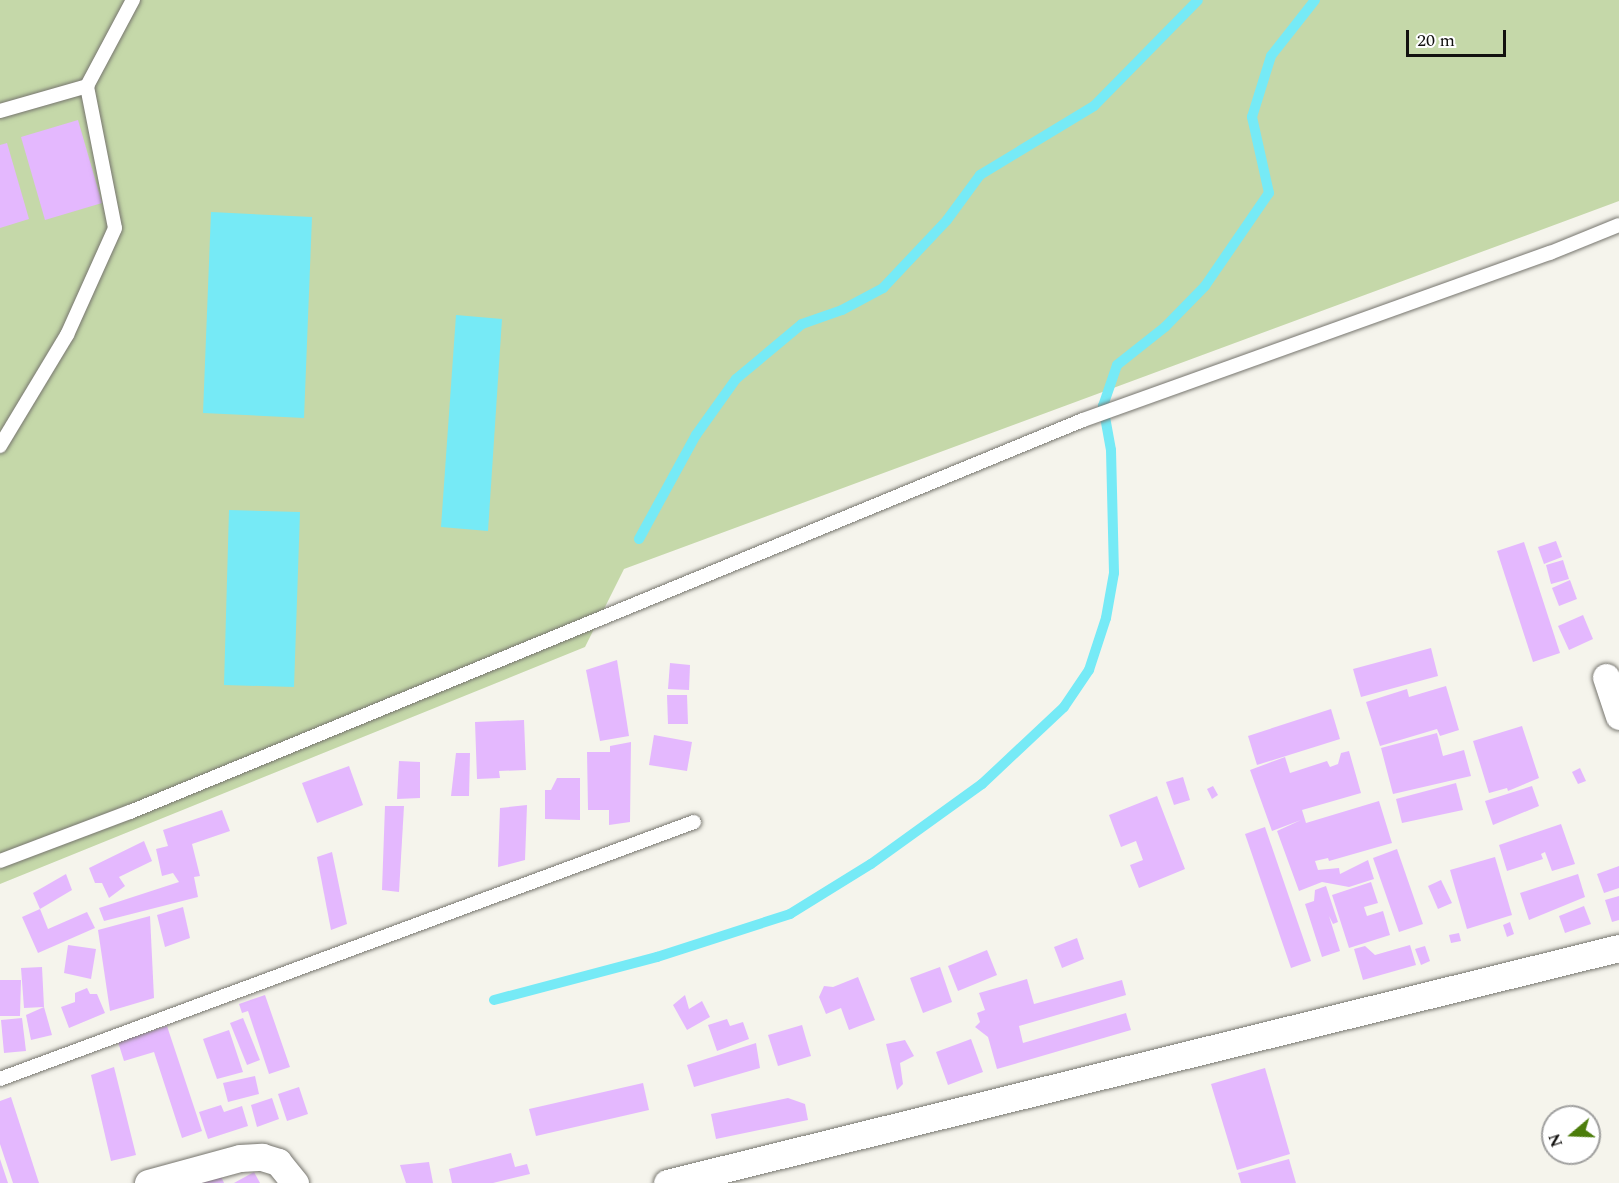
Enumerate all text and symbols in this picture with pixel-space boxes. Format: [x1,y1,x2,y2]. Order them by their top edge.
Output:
scale bar [1409,18,1510,56]
text: 20 m [1417,27,1455,54]
north arrow [1541,1105,1601,1165]
text: N [1542,1130,1569,1150]

